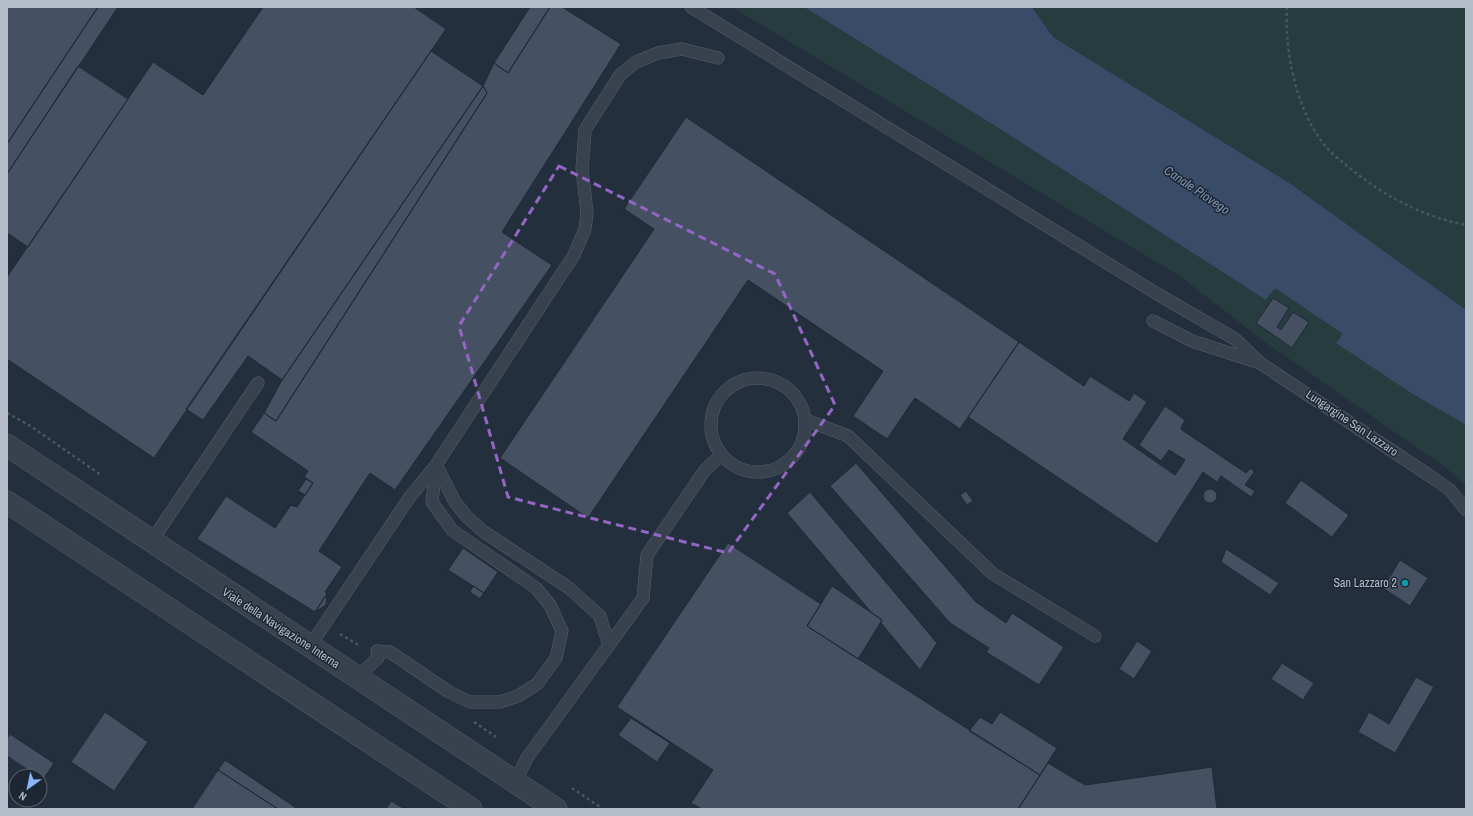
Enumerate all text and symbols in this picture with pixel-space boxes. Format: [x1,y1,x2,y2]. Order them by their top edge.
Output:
water label: Canale Piovego [1161,162,1233,218]
street label: Lungargine San Lazzaro [1303,386,1401,460]
place label: San Lazzaro 2 [1334,575,1397,591]
marker: San Lazzaro 2 [1400,578,1410,588]
street label: Viale della Navigazione Interna [219,584,343,672]
north arrow [8,768,48,808]
text: N [16,789,29,804]

